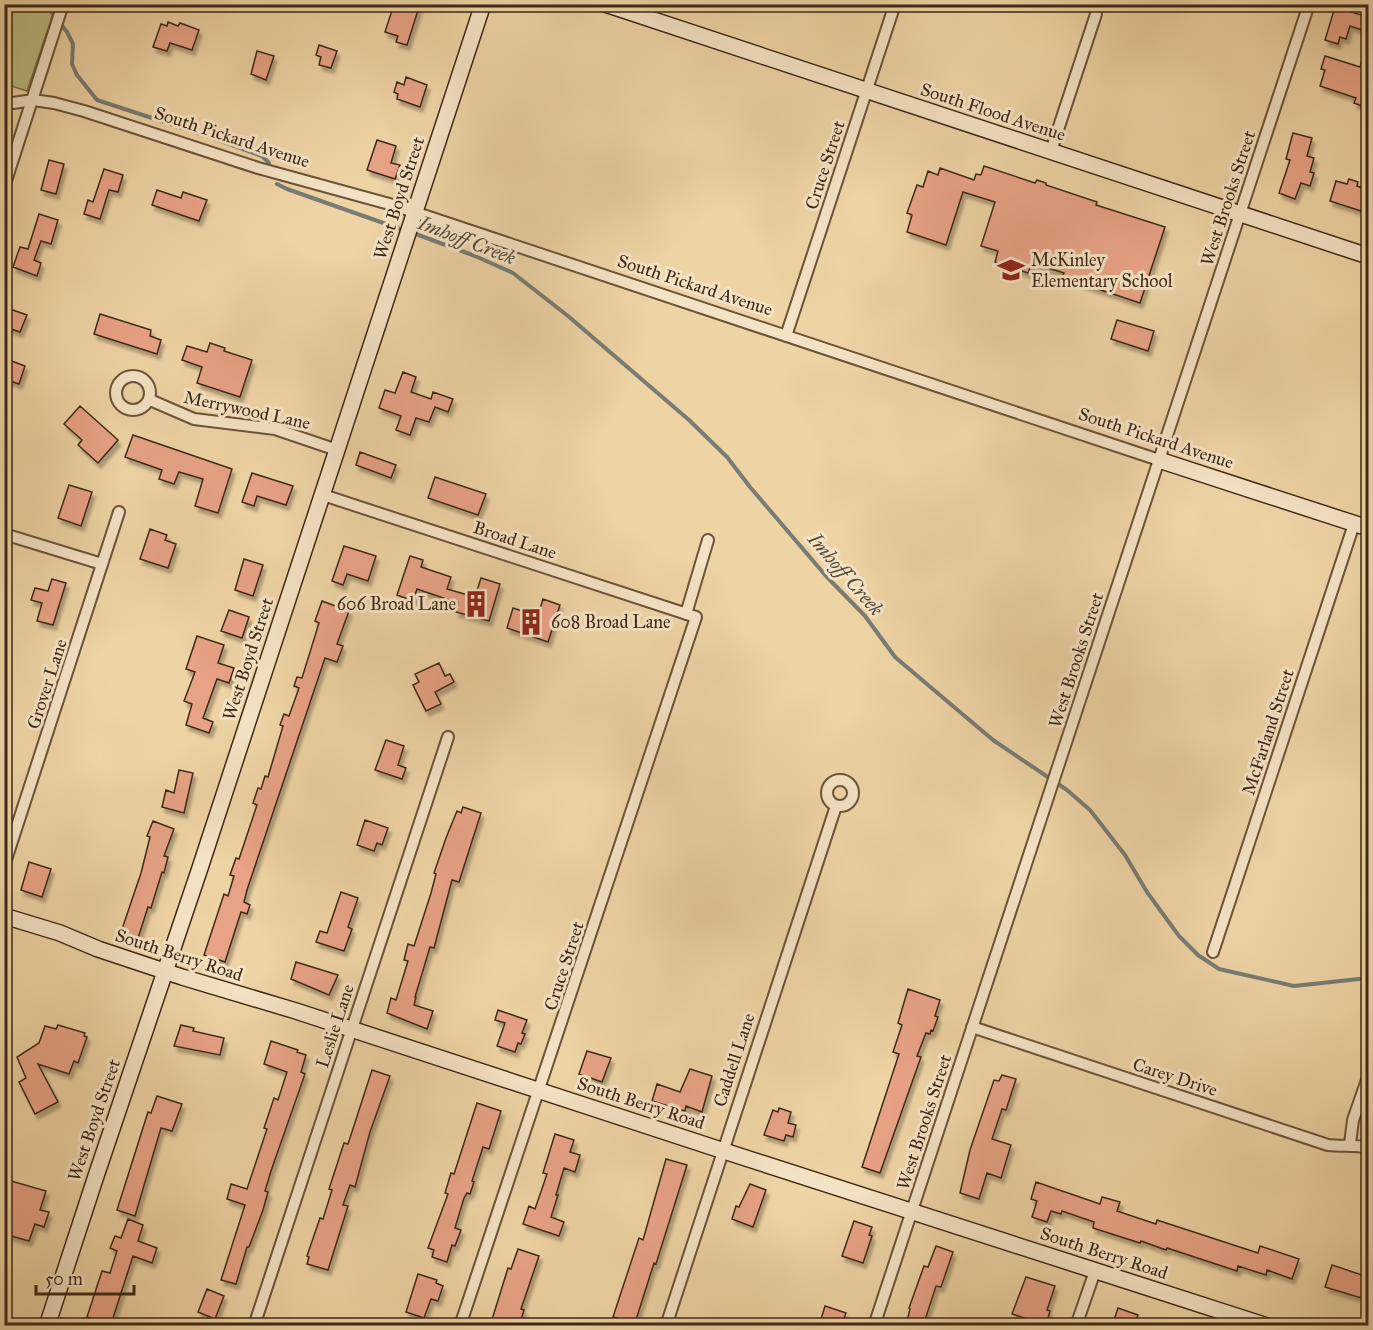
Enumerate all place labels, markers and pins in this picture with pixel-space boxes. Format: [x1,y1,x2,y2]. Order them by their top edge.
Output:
place label: McKinley Elementary School [1031,249,1173,292]
school or university icon: McKinley Elementary School [996,255,1026,285]
building icon: 606 Broad Lane [461,589,491,619]
place label: 606 Broad Lane [337,593,456,615]
building icon: 608 Broad Lane [516,607,546,637]
place label: 608 Broad Lane [551,611,671,633]

